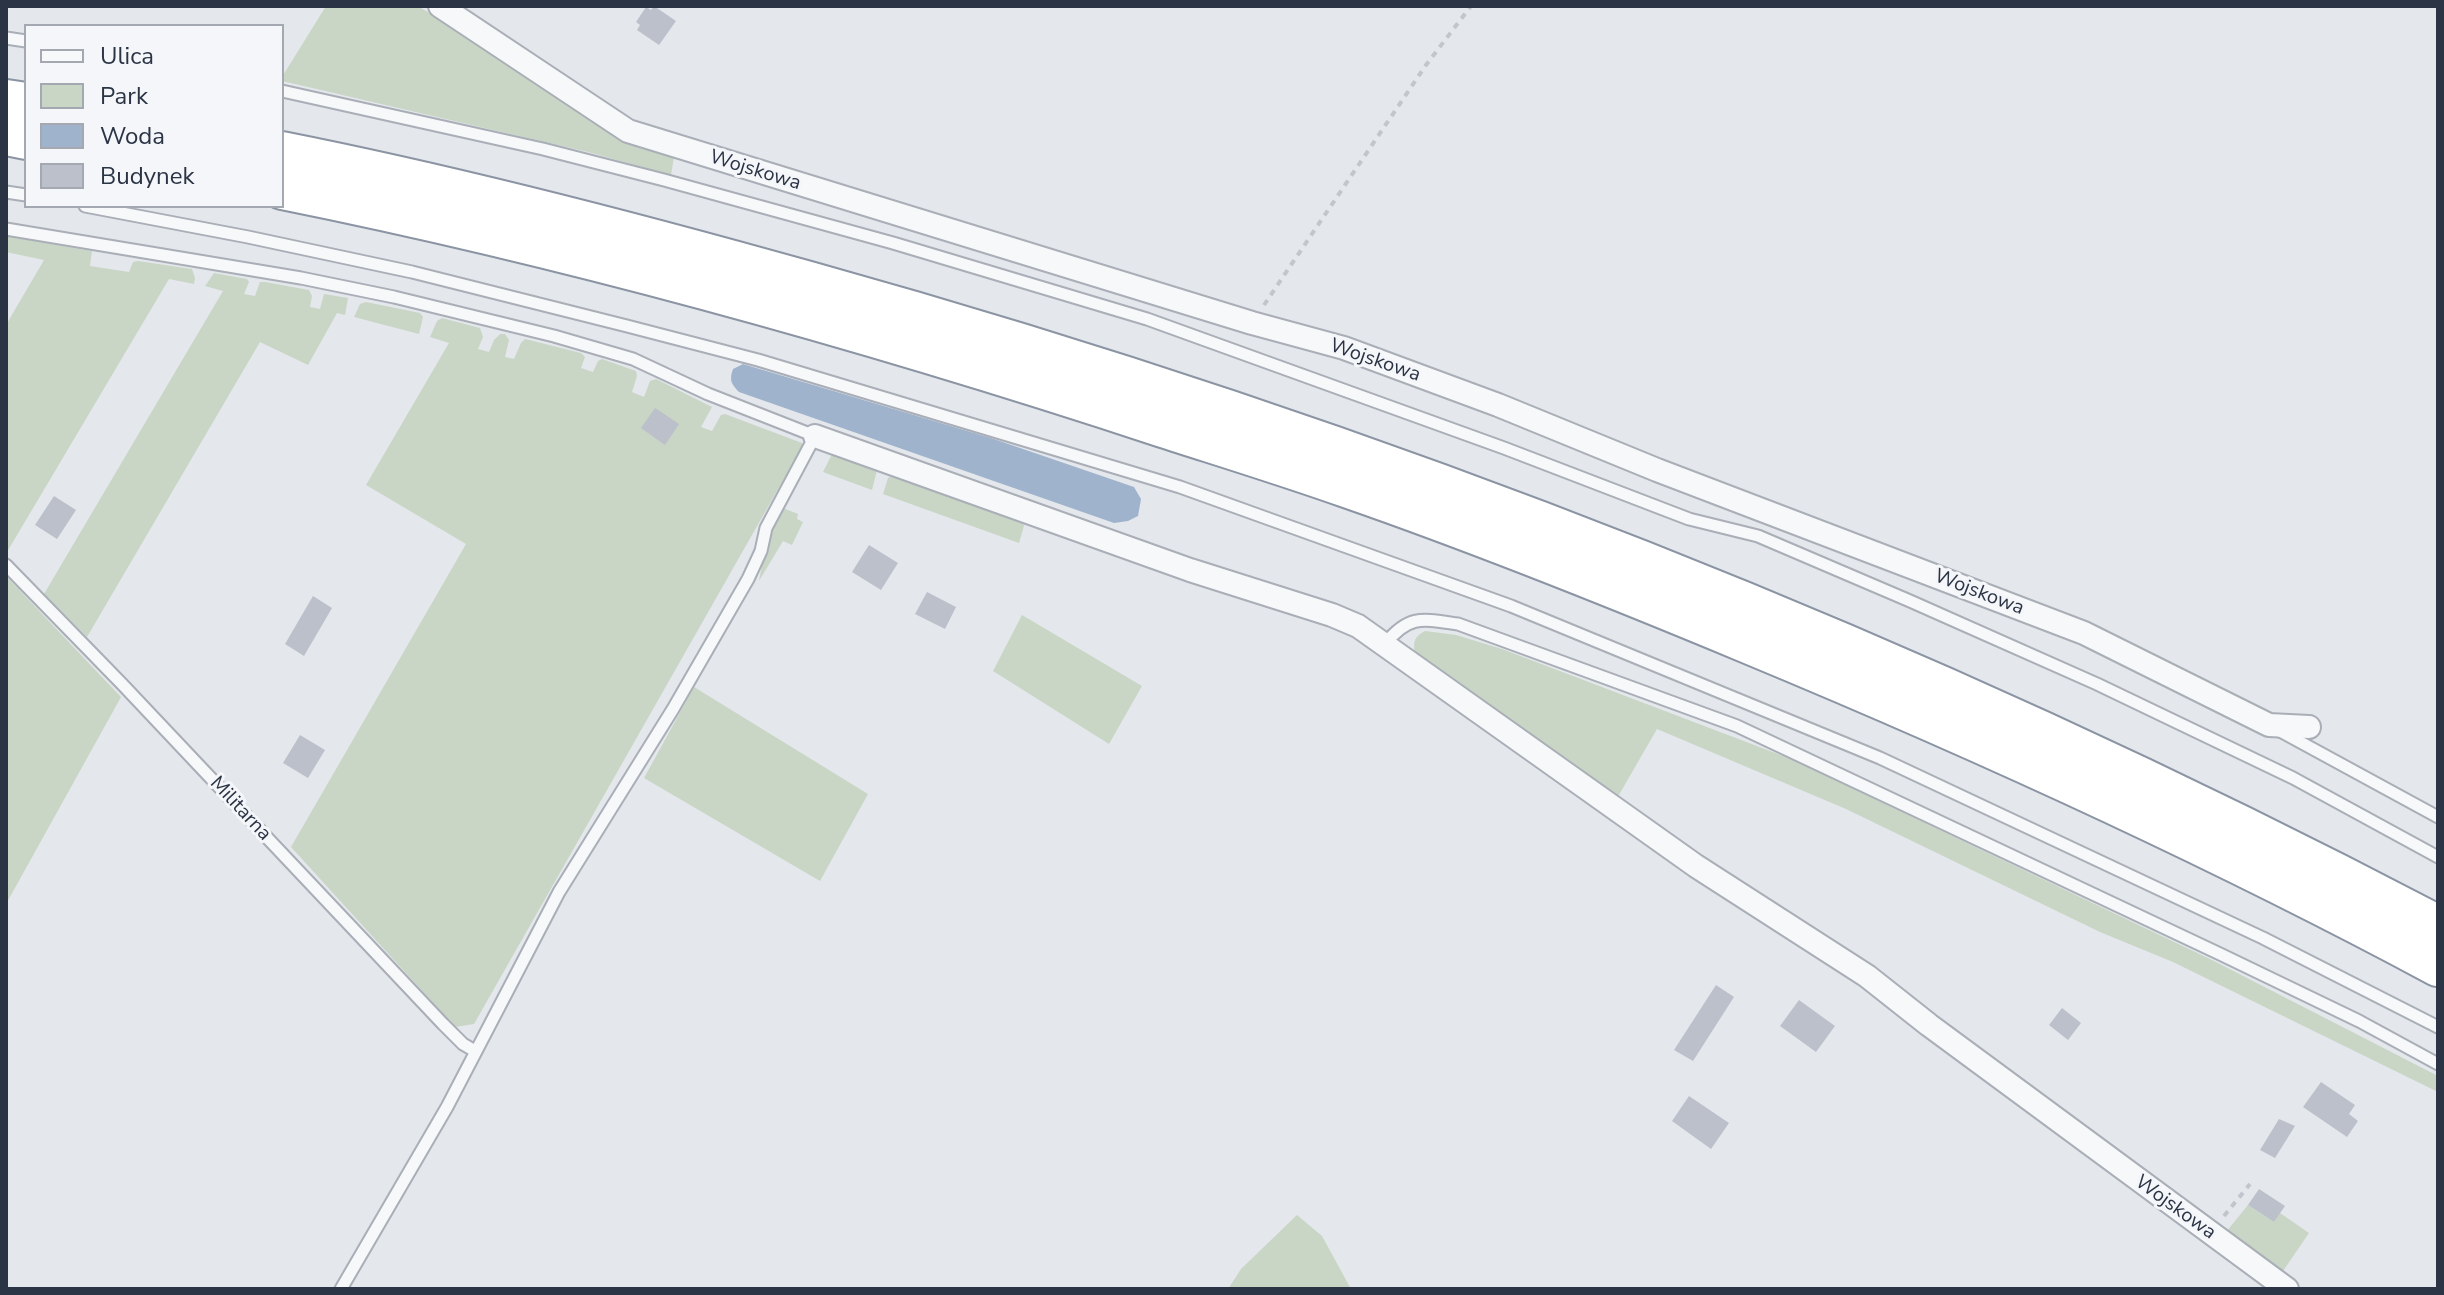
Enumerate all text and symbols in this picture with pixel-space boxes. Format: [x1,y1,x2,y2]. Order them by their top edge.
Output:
legend [24,24,284,208]
text: Ulica [100,40,154,72]
text: Park [100,80,148,112]
text: Woda [100,120,165,152]
street label: Wojskowa [706,146,804,196]
text: Budynek [100,160,194,192]
street label: Wojskowa [1327,334,1423,388]
street label: Wojskowa [1931,565,2027,621]
street label: Militarna [204,772,276,846]
street label: Wojskowa [2130,1171,2220,1245]

